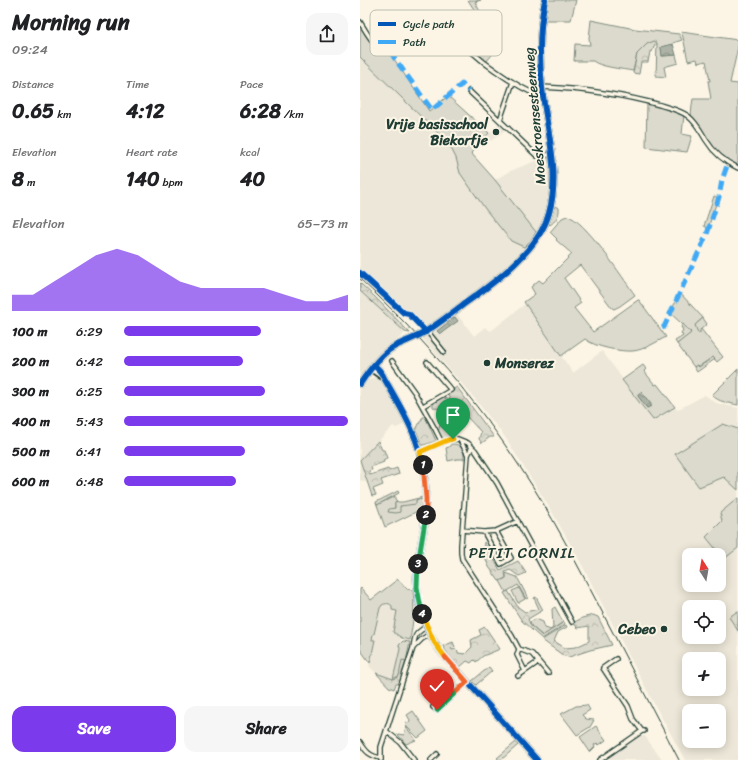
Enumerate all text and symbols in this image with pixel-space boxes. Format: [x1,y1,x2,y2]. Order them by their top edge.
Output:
text: Morning run [12,3,130,42]
legend [370,10,502,56]
button: share [306,13,348,55]
text: Cycle path [403,15,455,34]
text: Path [403,33,426,52]
text: 09:24 [12,38,48,61]
street label: Moeskroensesteenweg [517,46,553,186]
text: Distance [12,75,54,94]
text: Time [126,75,149,94]
text: Pace [240,75,263,94]
text: 0.65 [12,94,54,129]
text: 4:12 [126,94,165,129]
text: 6:28 [240,94,281,129]
text: km [54,105,71,124]
text: /km [281,105,304,124]
place label: Vrije basisschool Biekorfje [386,112,489,153]
marker: Vrije basisschool Biekorfje [491,127,501,137]
text: Elevation [12,143,57,162]
text: Heart rate [126,143,178,162]
text: kcal [240,143,260,162]
text: 8 [12,162,24,197]
text: 140 [126,162,160,197]
text: 40 [240,162,265,197]
text: m [24,173,35,192]
text: bpm [160,173,183,192]
text: Elevation [12,212,65,235]
text: 65–73 m [297,212,348,235]
text: 100 m [12,320,47,343]
text: 6:29 [76,320,103,343]
text: 200 m [12,350,49,373]
text: 6:42 [76,350,103,373]
place label: Monserez [494,351,555,376]
marker: Monserez [482,358,492,368]
text: 300 m [12,380,49,403]
text: 6:25 [76,380,103,403]
pin [436,398,470,439]
icon: arrive [442,404,464,426]
text: 400 m [12,410,50,433]
text: 5:43 [76,410,103,433]
text: 500 m [12,440,50,463]
text: 6:41 [76,440,101,463]
pin: 1 [413,455,433,475]
text: 1 [421,455,425,474]
text: 600 m [12,470,49,493]
text: 6:48 [76,470,103,493]
pin: 2 [416,505,436,525]
text: 2 [423,505,429,524]
district label: PETIT CORNIL [469,540,575,566]
north arrow [682,548,726,592]
map controls [682,548,726,748]
pin: 3 [408,554,428,574]
text: 3 [415,554,421,573]
button: locate [682,600,726,644]
pin: 4 [412,604,432,624]
text: 4 [419,604,425,623]
place label: Cebeo [617,617,656,642]
marker: Cebeo [659,624,669,634]
button: + [682,652,726,696]
pin [420,669,454,710]
icon: check [426,675,448,697]
button: − [682,704,726,748]
button: Save [12,706,176,752]
button: Share [184,706,348,752]

